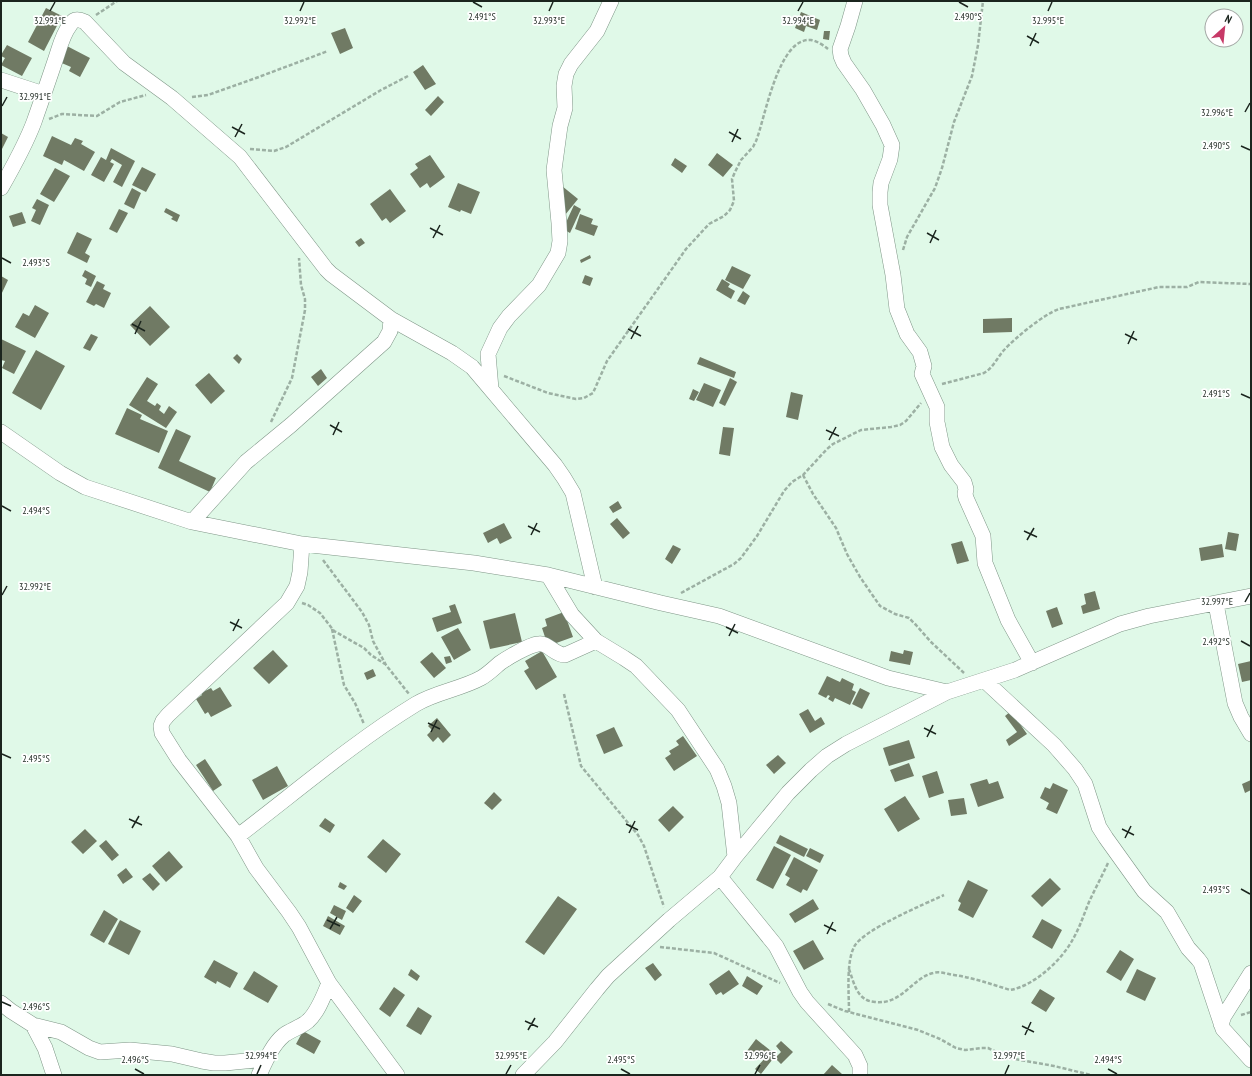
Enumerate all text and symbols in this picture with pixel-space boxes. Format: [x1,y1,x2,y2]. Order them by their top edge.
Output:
north arrow [1204,8,1244,48]
text: 2.491°S [468,10,496,23]
text: 2.490°S [954,10,982,23]
text: N [1223,12,1234,27]
text: 32.991°E [34,14,66,27]
text: 32.992°E [284,14,316,27]
text: 32.993°E [533,14,565,27]
text: 32.994°E [782,14,814,27]
text: 32.995°E [1032,14,1064,27]
text: 32.991°E [19,90,51,103]
text: 32.996°E [1201,106,1233,119]
text: 2.490°S [1202,139,1230,152]
text: 2.493°S [22,256,50,269]
text: 2.491°S [1202,387,1230,400]
text: 2.494°S [22,504,50,517]
text: 32.992°E [19,580,51,593]
text: 32.997°E [1201,595,1233,608]
text: 2.492°S [1202,635,1230,648]
text: 2.495°S [22,752,50,765]
text: 2.493°S [1202,883,1230,896]
text: 2.496°S [22,1000,50,1013]
text: 32.994°E [245,1049,277,1062]
text: 32.995°E [495,1049,527,1062]
text: 32.996°E [744,1049,776,1062]
text: 32.997°E [993,1049,1025,1062]
text: 2.496°S [121,1053,149,1066]
text: 2.495°S [607,1053,635,1066]
text: 2.494°S [1094,1053,1122,1066]

